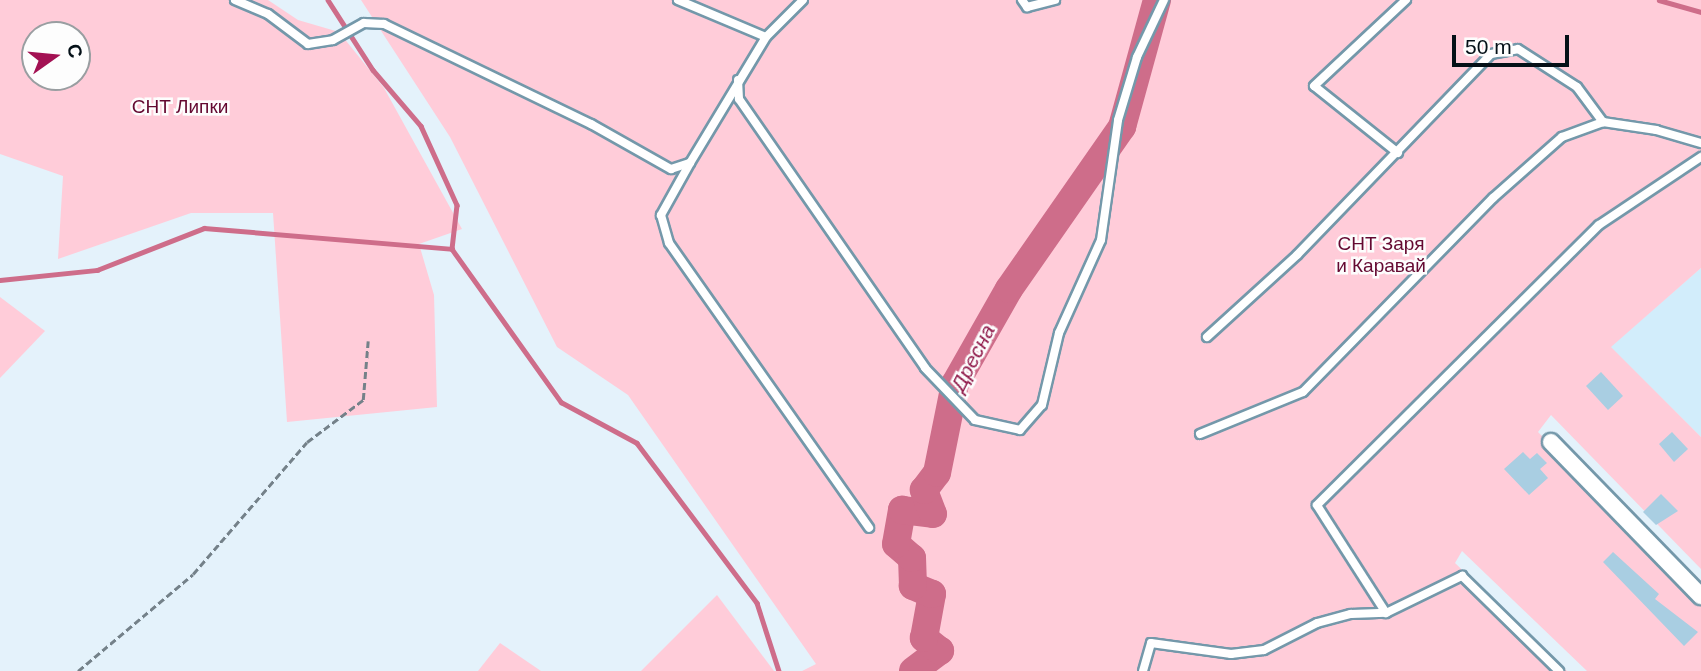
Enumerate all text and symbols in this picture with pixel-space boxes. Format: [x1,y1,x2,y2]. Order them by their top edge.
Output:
north arrow [21,21,91,91]
scale bar [1456,21,1573,65]
text: 50 m [1465,35,1512,58]
text: С [63,42,87,60]
park label: СНТ Липки [132,96,228,118]
park label: СНТ Заря и Каравай [1336,233,1426,277]
water label: Дресна [946,320,1000,396]

